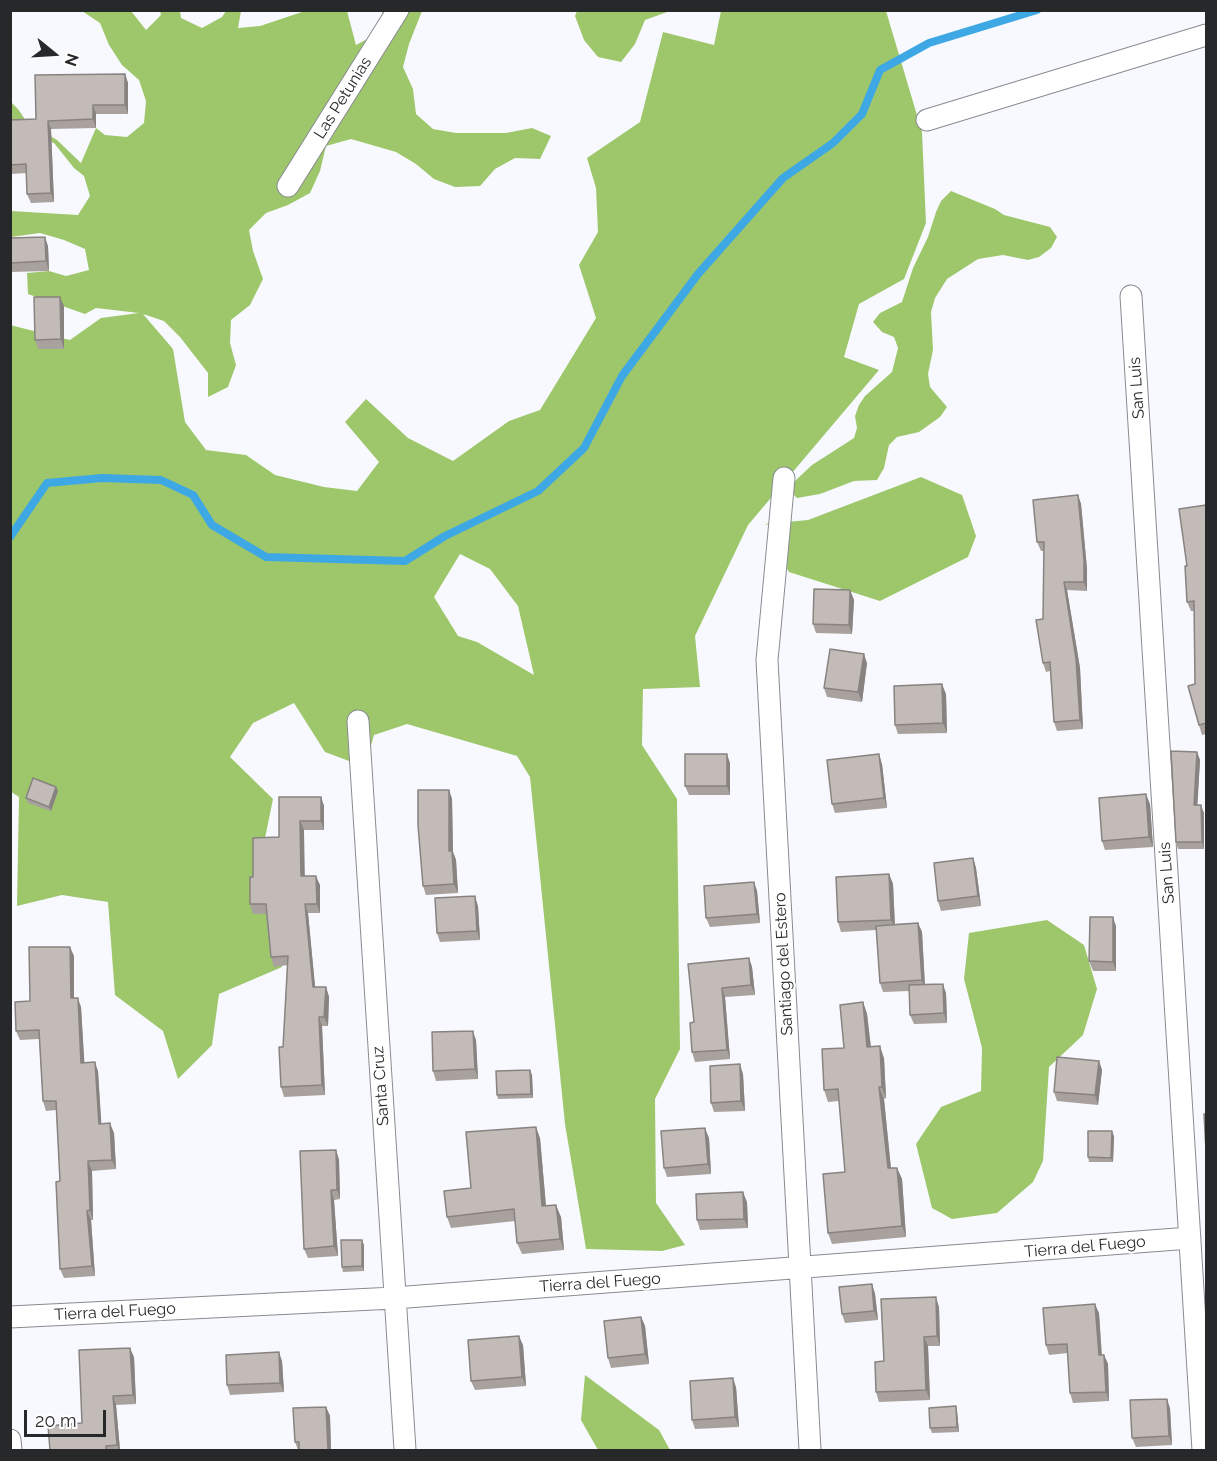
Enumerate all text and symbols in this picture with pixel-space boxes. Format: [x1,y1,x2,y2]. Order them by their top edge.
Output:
north arrow [24,24,84,84]
text: N [61,51,83,68]
street label: Las Petunias [310,53,376,143]
street label: San Luis [1125,356,1149,420]
street label: San Luis [1155,841,1179,905]
street label: Santiago del Estero [771,892,797,1036]
street label: Santa Cruz [369,1046,393,1126]
street label: Tierra del Fuego [1024,1232,1146,1262]
street label: Tierra del Fuego [539,1269,661,1297]
street label: Tierra del Fuego [54,1299,176,1325]
scale bar [27,1398,110,1436]
text: 20 m [35,1410,77,1431]

